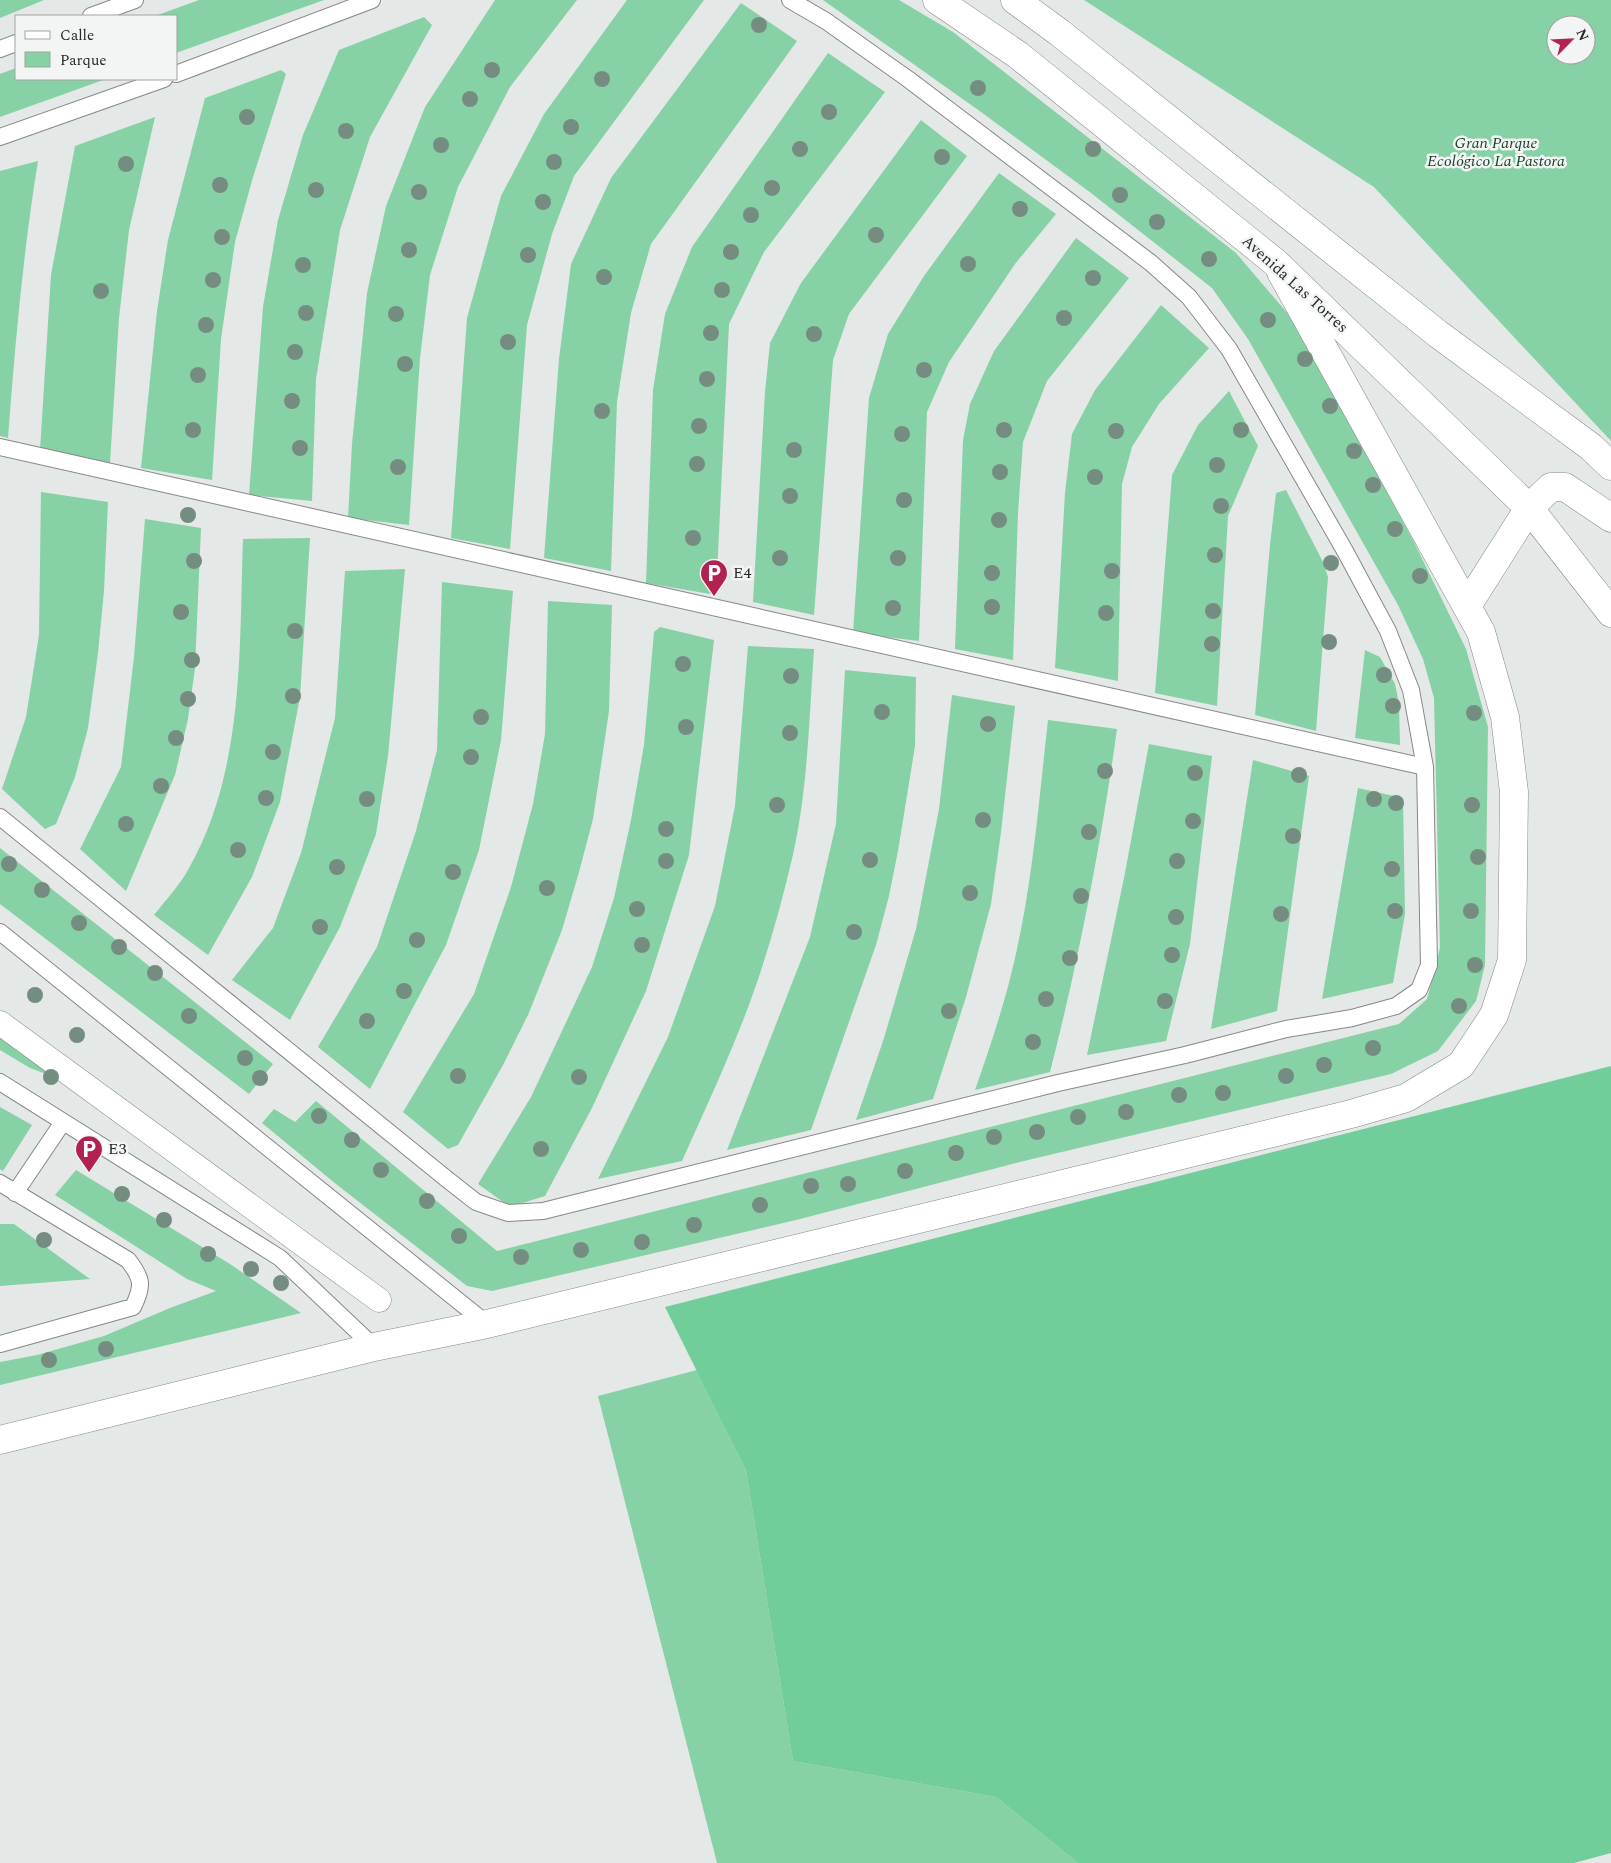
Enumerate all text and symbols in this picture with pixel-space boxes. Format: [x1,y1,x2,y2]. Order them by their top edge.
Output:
legend [15,15,178,80]
north arrow [1546,15,1596,65]
text: Calle [60,24,94,47]
text: N [1571,25,1594,44]
text: Parque [60,49,107,72]
park label: Gran Parque Ecológico La Pastora [1427,131,1565,173]
street label: Avenida Las Torres [1236,229,1354,339]
parking icon: E4 [699,558,729,597]
place label: E4 [733,561,751,585]
parking icon: E3 [74,1134,104,1173]
place label: E3 [108,1137,126,1161]

